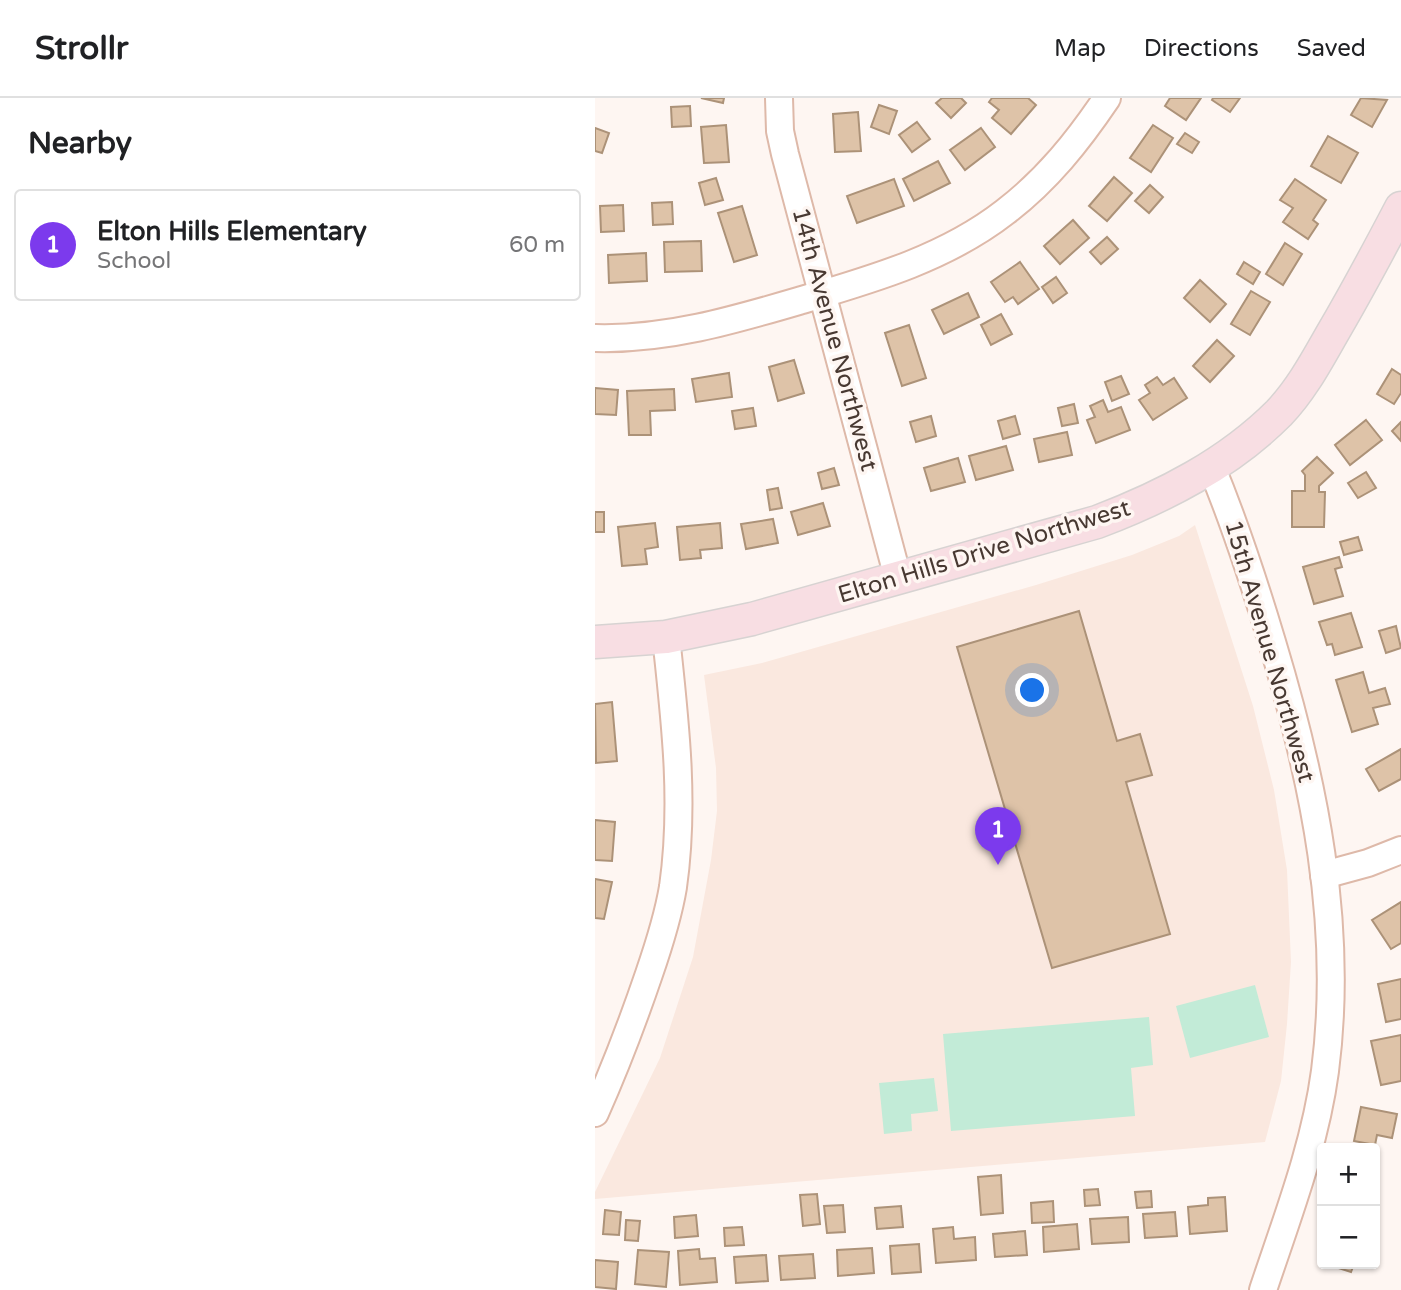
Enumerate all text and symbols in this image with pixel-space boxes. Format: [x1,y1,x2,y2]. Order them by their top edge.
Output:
text: Strollr [35,29,129,68]
text: Map [1054,34,1106,63]
text: Directions [1144,34,1259,63]
text: Saved [1297,34,1366,63]
text: Nearby [28,125,132,162]
street label: 14th Avenue Northwest [785,204,884,474]
text: Elton Hills Elementary [97,216,367,247]
text: 1 [46,231,60,259]
text: 60 m [509,231,565,259]
text: School [97,247,171,275]
street label: Elton Hills Drive Northwest [835,493,1134,610]
street label: 15th Avenue Northwest [1218,517,1321,786]
your location [1015,673,1049,707]
pin: 1 [975,807,1021,865]
map controls [1317,1143,1380,1269]
button: + [1317,1143,1380,1206]
button: − [1317,1206,1380,1269]

